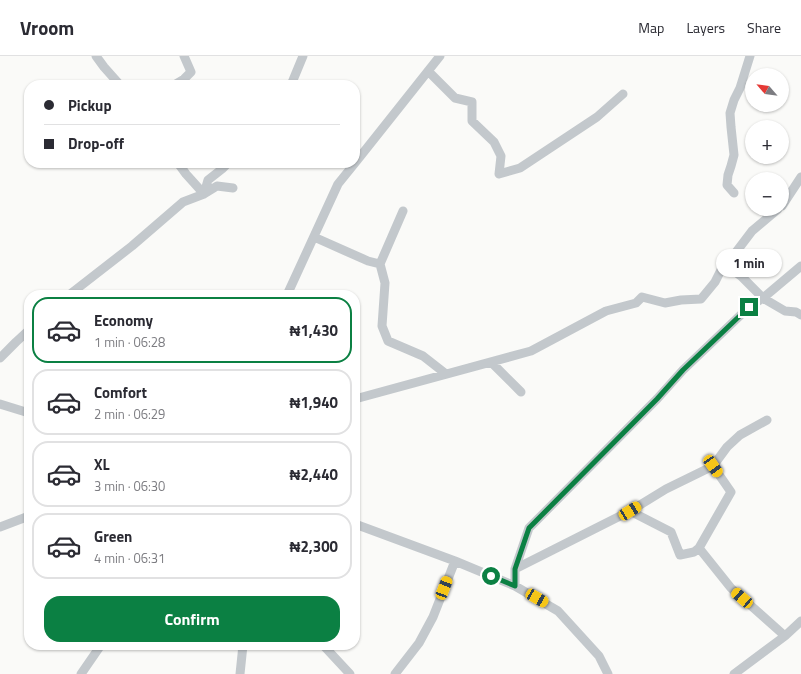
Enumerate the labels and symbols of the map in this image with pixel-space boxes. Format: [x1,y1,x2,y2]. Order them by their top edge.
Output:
north arrow [745,68,789,112]
callout: 1 min [716,249,782,277]
route end [740,298,758,316]
car [701,453,725,479]
car [617,500,643,522]
route start [482,567,500,585]
car [434,575,454,601]
car [729,586,755,610]
car [524,587,550,609]

